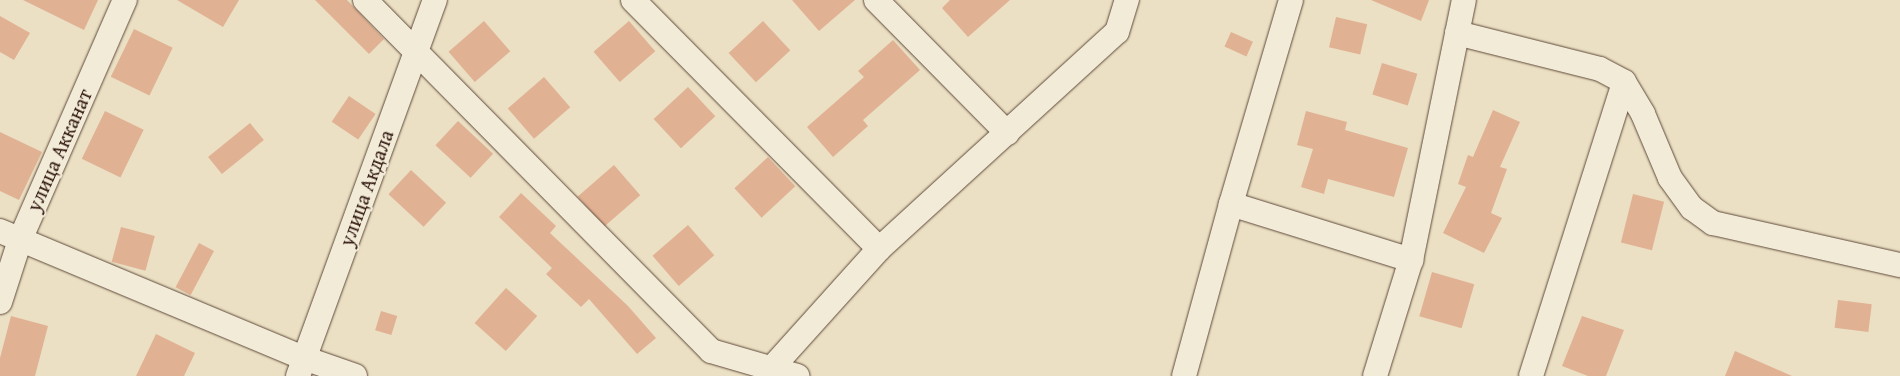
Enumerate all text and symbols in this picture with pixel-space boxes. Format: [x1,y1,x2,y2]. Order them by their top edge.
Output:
street label: улица Акканат [21,85,97,215]
street label: улица Акдала [334,127,398,249]

